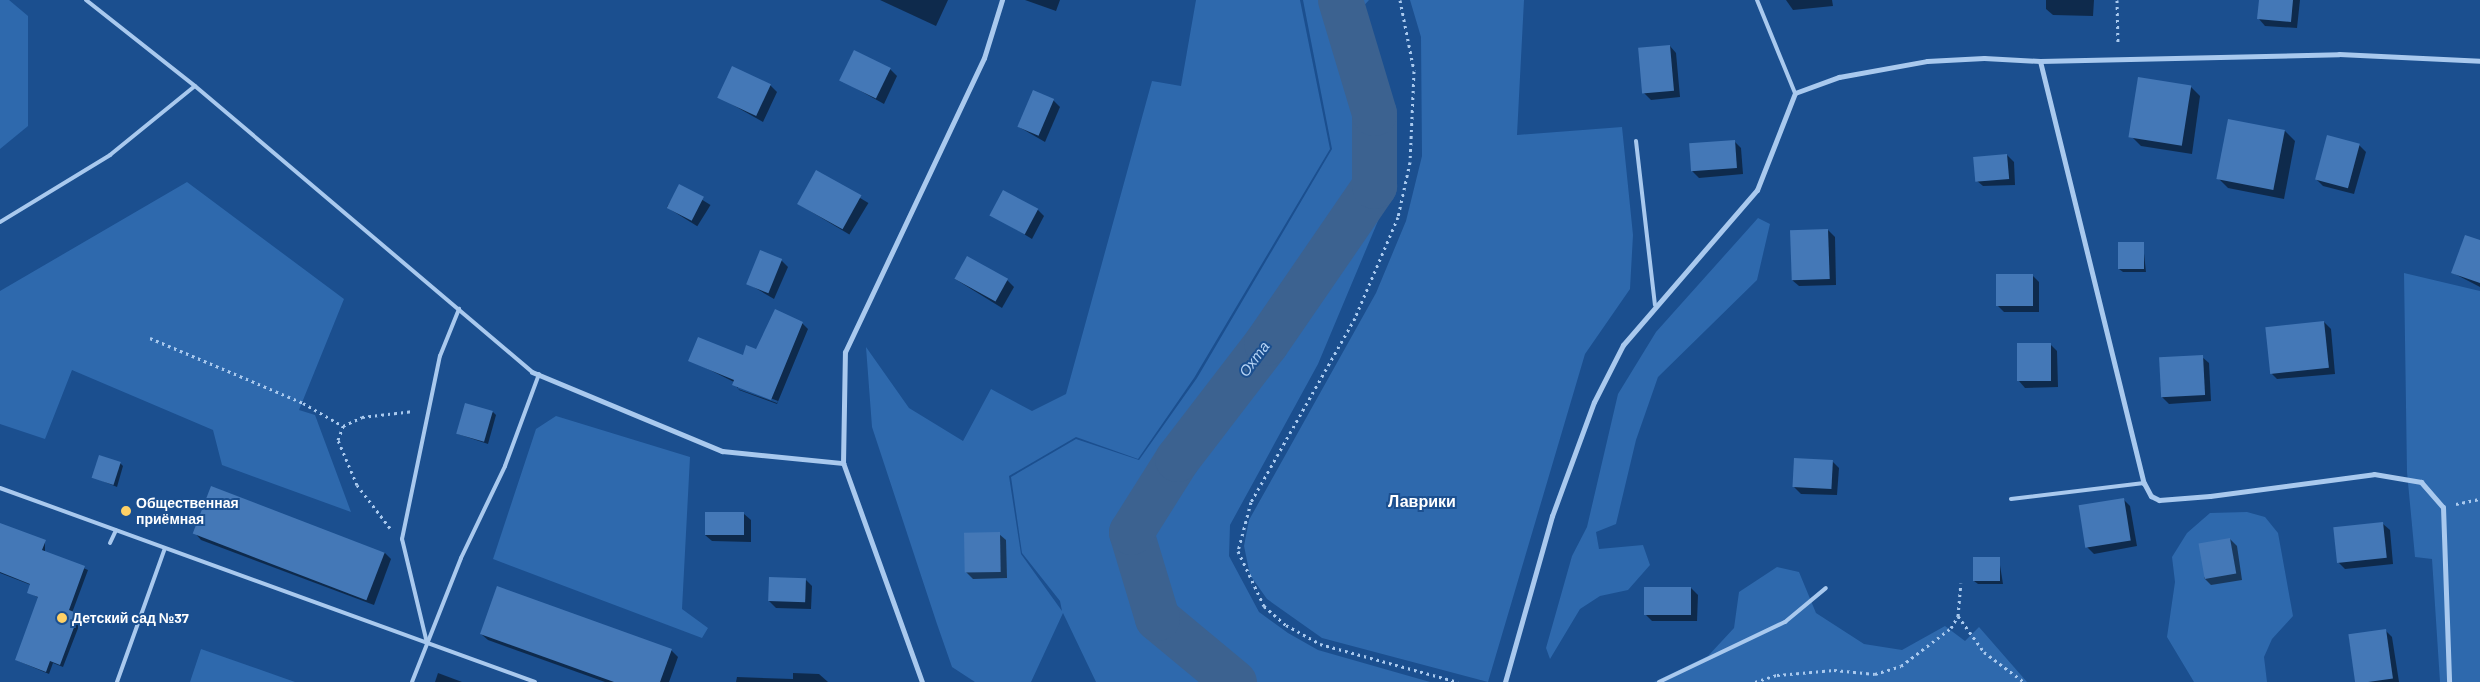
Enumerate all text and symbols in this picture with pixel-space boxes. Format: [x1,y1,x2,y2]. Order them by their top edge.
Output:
water label: Охта [1235,338,1273,380]
district label: Лаврики [1388,491,1456,511]
place label: Общественная приёмная [136,495,239,528]
marker: Общественная приёмная [120,505,132,517]
place label: Детский сад №37 [72,610,189,626]
marker: Детский сад №37 [56,612,68,624]

